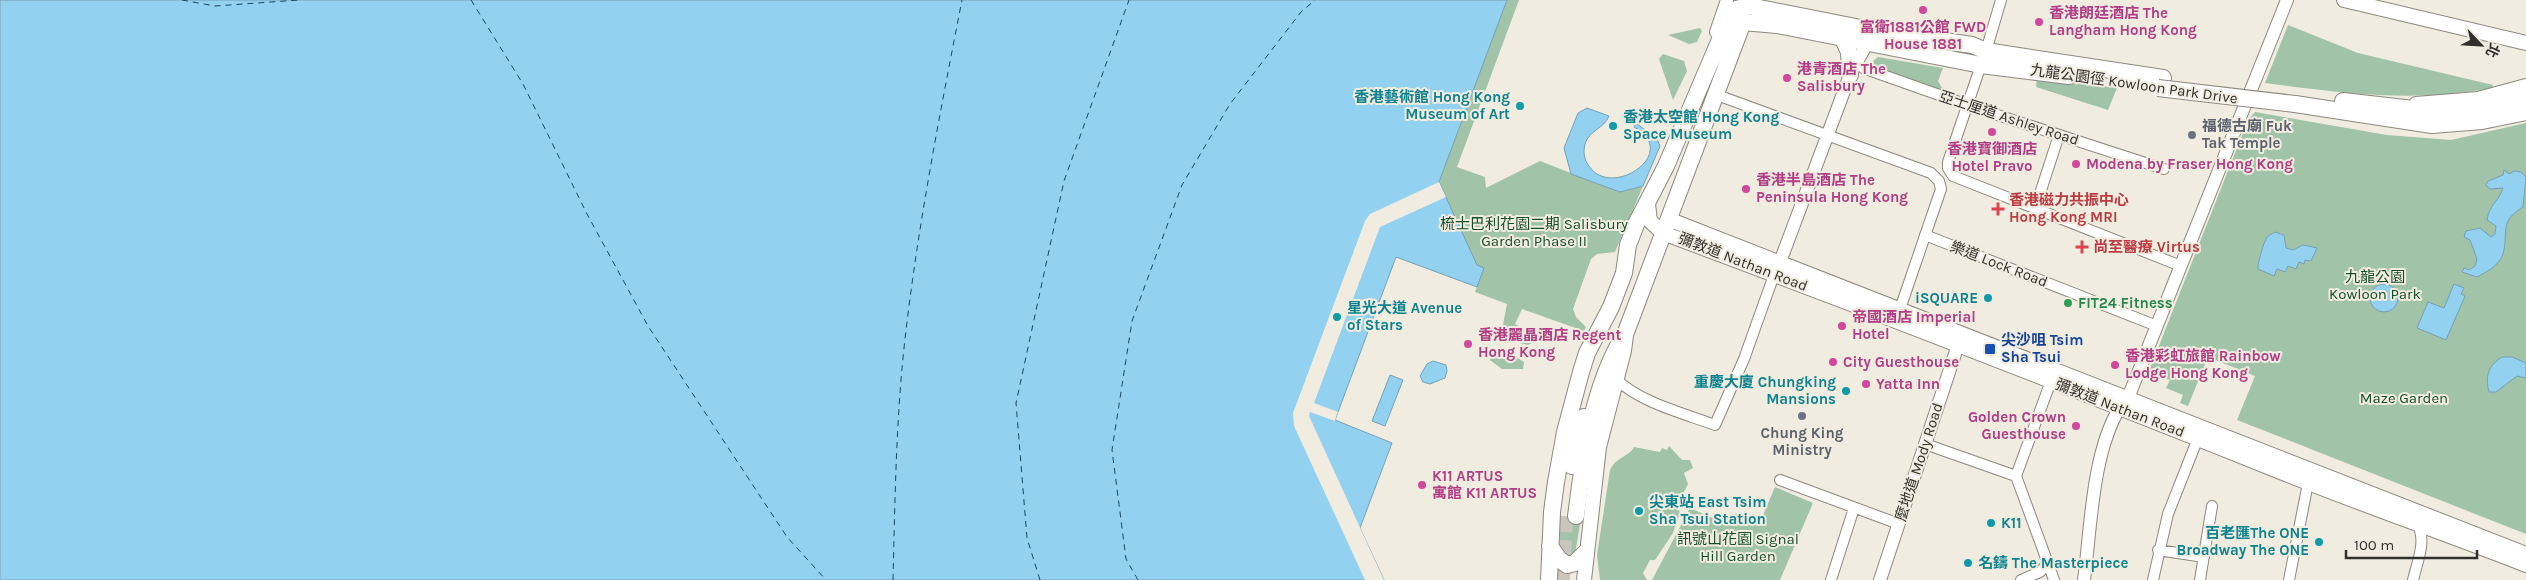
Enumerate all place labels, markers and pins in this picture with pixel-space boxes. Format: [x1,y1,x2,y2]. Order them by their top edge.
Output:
marker: 富衛1881公館 FWD House 1881 [1917,4,1929,16]
place label: 香港朗廷酒店 The Langham Hong Kong [2049,4,2197,39]
marker: 香港朗廷酒店 The Langham Hong Kong [2033,16,2045,28]
place label: 富衛1881公館 FWD House 1881 [1860,18,1986,53]
place label: 港青酒店 The Salisbury [1797,60,1886,95]
marker: 港青酒店 The Salisbury [1781,72,1793,84]
place label: 香港藝術館 Hong Kong Museum of Art [1354,88,1510,123]
marker: 香港藝術館 Hong Kong Museum of Art [1514,100,1526,112]
place label: 香港太空館 Hong Kong Space Museum [1623,108,1779,143]
place label: 福德古廟 Fuk Tak Temple [2202,117,2292,152]
marker: 香港太空館 Hong Kong Space Museum [1607,120,1619,132]
marker: 香港寶御酒店 Hotel Pravo [1986,126,1998,138]
marker: 福德古廟 Fuk Tak Temple [2186,129,2198,141]
place label: 香港寶御酒店 Hotel Pravo [1947,140,2037,175]
place label: Modena by Fraser Hong Kong [2086,155,2293,173]
marker: Modena by Fraser Hong Kong [2070,158,2082,170]
place label: 香港半島酒店 The Peninsula Hong Kong [1756,171,1908,206]
marker: 香港半島酒店 The Peninsula Hong Kong [1740,183,1752,195]
place label: 香港磁力共振中心 Hong Kong MRI [2009,191,2129,226]
marker: 香港磁力共振中心 Hong Kong MRI [1991,202,2005,216]
place label: 尚至醫療 Virtus [2093,238,2200,256]
marker: 尚至醫療 Virtus [2075,240,2089,254]
place label: iSQUARE [1915,289,1978,307]
marker: iSQUARE [1982,292,1994,304]
place label: FIT24 Fitness [2078,294,2173,312]
marker: FIT24 Fitness [2062,297,2074,309]
place label: 星光大道 Avenue of Stars [1347,299,1462,334]
place label: 帝國酒店 Imperial Hotel [1852,308,1976,343]
marker: 星光大道 Avenue of Stars [1331,311,1343,323]
marker: 帝國酒店 Imperial Hotel [1836,320,1848,332]
place label: 香港麗晶酒店 Regent Hong Kong [1478,326,1621,361]
place label: 尖沙咀 Tsim Sha Tsui [2001,331,2083,366]
marker: 香港麗晶酒店 Regent Hong Kong [1462,338,1474,350]
marker: 尖沙咀 Tsim Sha Tsui [1983,342,1997,356]
place label: 香港彩虹旅館 Rainbow Lodge Hong Kong [2125,347,2281,382]
place label: City Guesthouse [1843,353,1959,371]
marker: City Guesthouse [1827,356,1839,368]
marker: 香港彩虹旅館 Rainbow Lodge Hong Kong [2109,359,2121,371]
place label: 重慶大廈 Chungking Mansions [1694,373,1836,408]
place label: Yatta Inn [1876,375,1940,393]
marker: Yatta Inn [1860,378,1872,390]
marker: 重慶大廈 Chungking Mansions [1840,385,1852,397]
place label: Golden Crown Guesthouse [1968,408,2066,443]
marker: Chung King Ministry [1796,410,1808,422]
marker: Golden Crown Guesthouse [2070,420,2082,432]
place label: Chung King Ministry [1761,424,1844,459]
place label: K11 ARTUS 寓館 K11 ARTUS [1432,467,1537,502]
marker: K11 ARTUS 寓館 K11 ARTUS [1416,479,1428,491]
place label: 尖東站 East Tsim Sha Tsui Station [1649,493,1767,528]
marker: 尖東站 East Tsim Sha Tsui Station [1633,505,1645,517]
place label: K11 [2001,514,2022,532]
marker: K11 [1985,517,1997,529]
place label: 百老匯The ONE Broadway The ONE [2177,524,2309,559]
marker: 百老匯The ONE Broadway The ONE [2313,536,2325,548]
place label: 名鑄 The Masterpiece [1978,554,2128,572]
marker: 名鑄 The Masterpiece [1962,557,1974,569]

